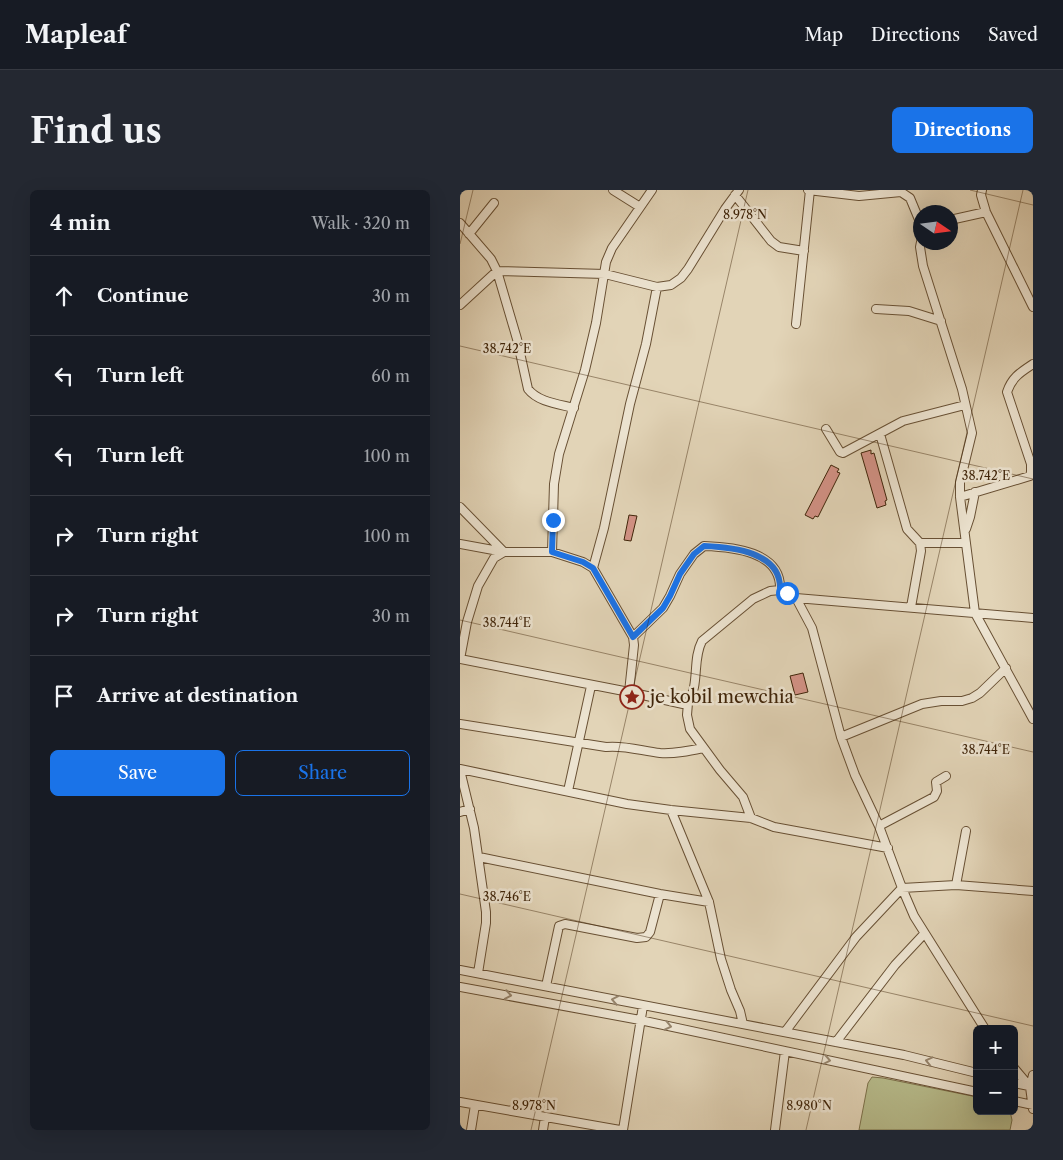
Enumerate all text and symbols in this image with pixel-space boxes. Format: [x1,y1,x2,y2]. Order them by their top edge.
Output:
text: Mapleaf [25,20,127,49]
text: Map [804,24,843,46]
text: Directions [871,24,960,46]
text: Saved [988,24,1038,46]
button: Directions [892,107,1033,153]
text: Find us [30,109,162,152]
north arrow [913,205,958,250]
text: 8.978°N [723,207,767,222]
text: 4 min [50,210,111,235]
text: Walk · 320 m [311,213,410,233]
icon: ahead [50,282,78,310]
text: Continue [97,284,189,307]
text: 30 m [372,286,410,306]
text: 38.742°E [483,341,531,356]
icon: left [50,362,78,390]
text: Turn left [97,364,184,387]
text: 60 m [371,366,410,386]
icon: left [50,442,78,470]
text: Turn left [97,444,184,467]
text: 100 m [364,446,410,466]
text: 38.742°E [962,468,1010,483]
route end [542,509,565,532]
icon: right [50,522,78,550]
text: Turn right [97,524,198,547]
text: 100 m [364,526,410,546]
route start [776,582,799,605]
icon: right [50,602,78,630]
text: Turn right [97,604,198,627]
text: 30 m [372,606,410,626]
text: 38.744°E [483,615,531,630]
icon: arrive [50,682,78,710]
text: Arrive at destination [97,684,298,707]
place icon: je kobil mewchia [619,684,645,710]
place label: je kobil mewchia [647,686,794,708]
text: 38.744°E [962,742,1010,757]
button: Save [50,750,225,796]
button: Share [235,750,410,796]
text: 38.746°E [483,889,531,904]
one-way arrow [504,990,512,1000]
one-way arrow [611,995,620,1006]
one-way arrow [663,1020,672,1031]
map controls [973,1025,1018,1115]
button: + [973,1025,1018,1070]
one-way arrow [822,1054,831,1064]
one-way arrow [925,1056,934,1067]
button: − [973,1070,1018,1115]
text: 8.978°N [512,1098,556,1113]
text: 8.980°N [786,1098,832,1113]

